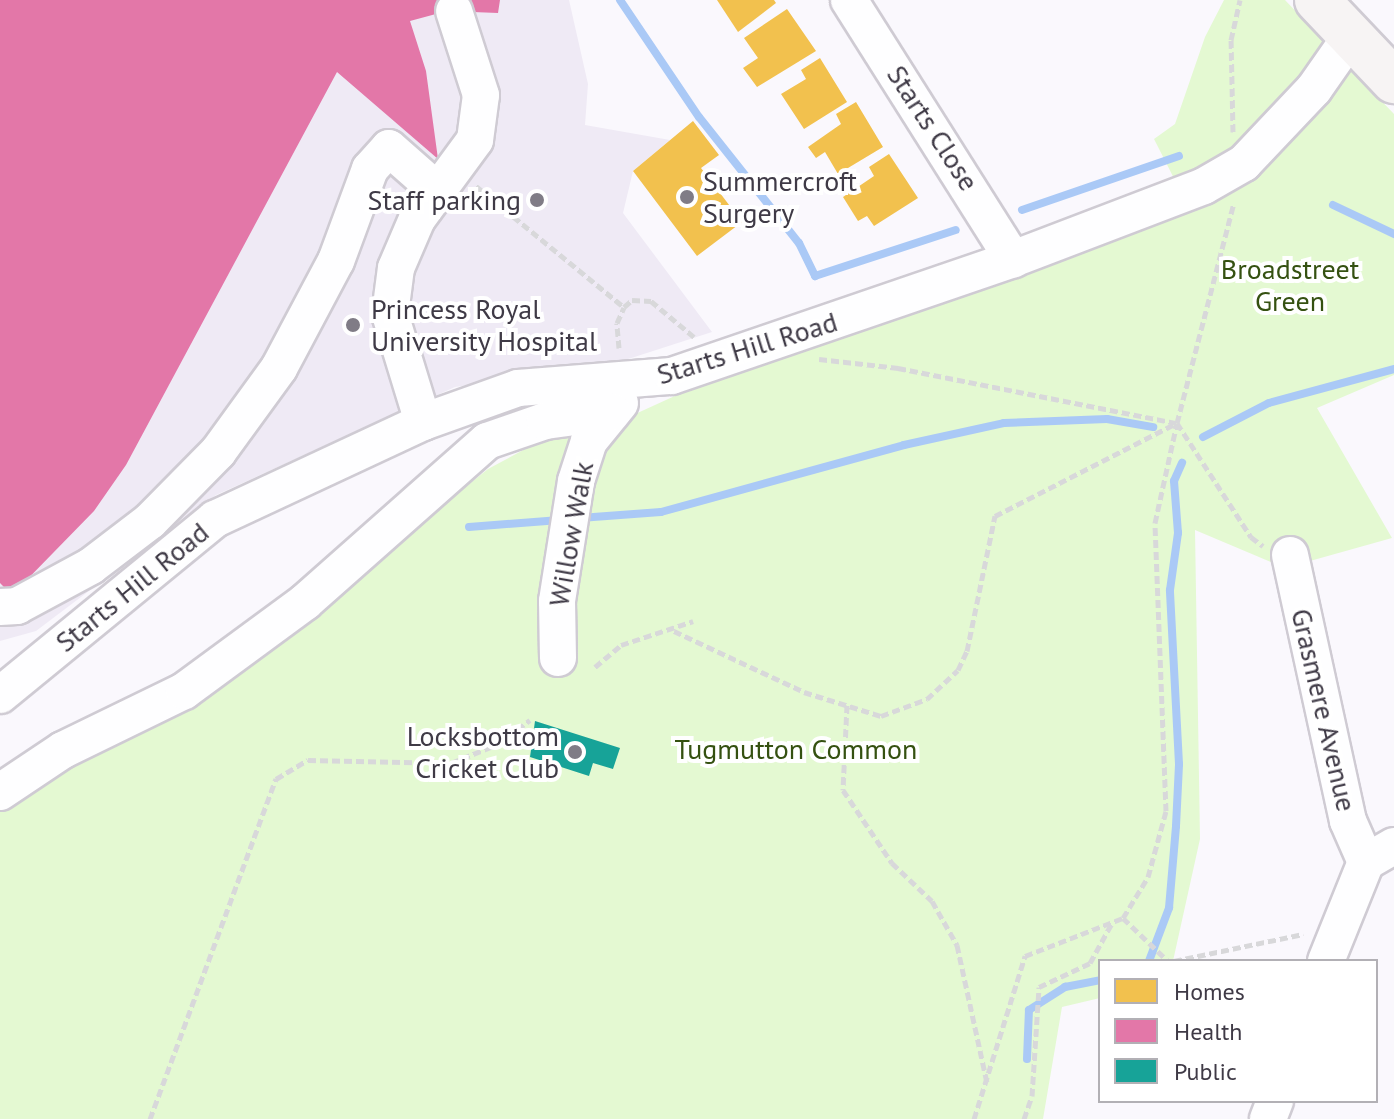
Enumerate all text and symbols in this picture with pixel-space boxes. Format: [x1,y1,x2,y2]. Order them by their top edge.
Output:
street label: Starts Close [880,59,986,197]
place label: Summercroft Surgery [703,164,857,230]
place label: Staff parking [368,183,521,217]
marker: Summercroft Surgery [678,188,696,206]
marker: Staff parking [528,191,546,209]
park label: Broadstreet Green [1221,252,1359,318]
place label: Princess Royal University Hospital [371,292,598,358]
street label: Starts Hill Road [653,305,841,391]
marker: Princess Royal University Hospital [342,314,364,336]
street label: Willow Walk [542,459,600,609]
street label: Starts Hill Road [49,515,215,659]
street label: Grasmere Avenue [1284,605,1364,815]
place label: Locksbottom Cricket Club [407,719,559,785]
park label: Tugmutton Common [675,732,917,766]
marker: Locksbottom Cricket Club [566,743,584,761]
legend [1098,959,1378,1103]
text: Homes [1174,976,1245,1007]
text: Health [1174,1016,1243,1047]
text: Public [1174,1056,1237,1087]

